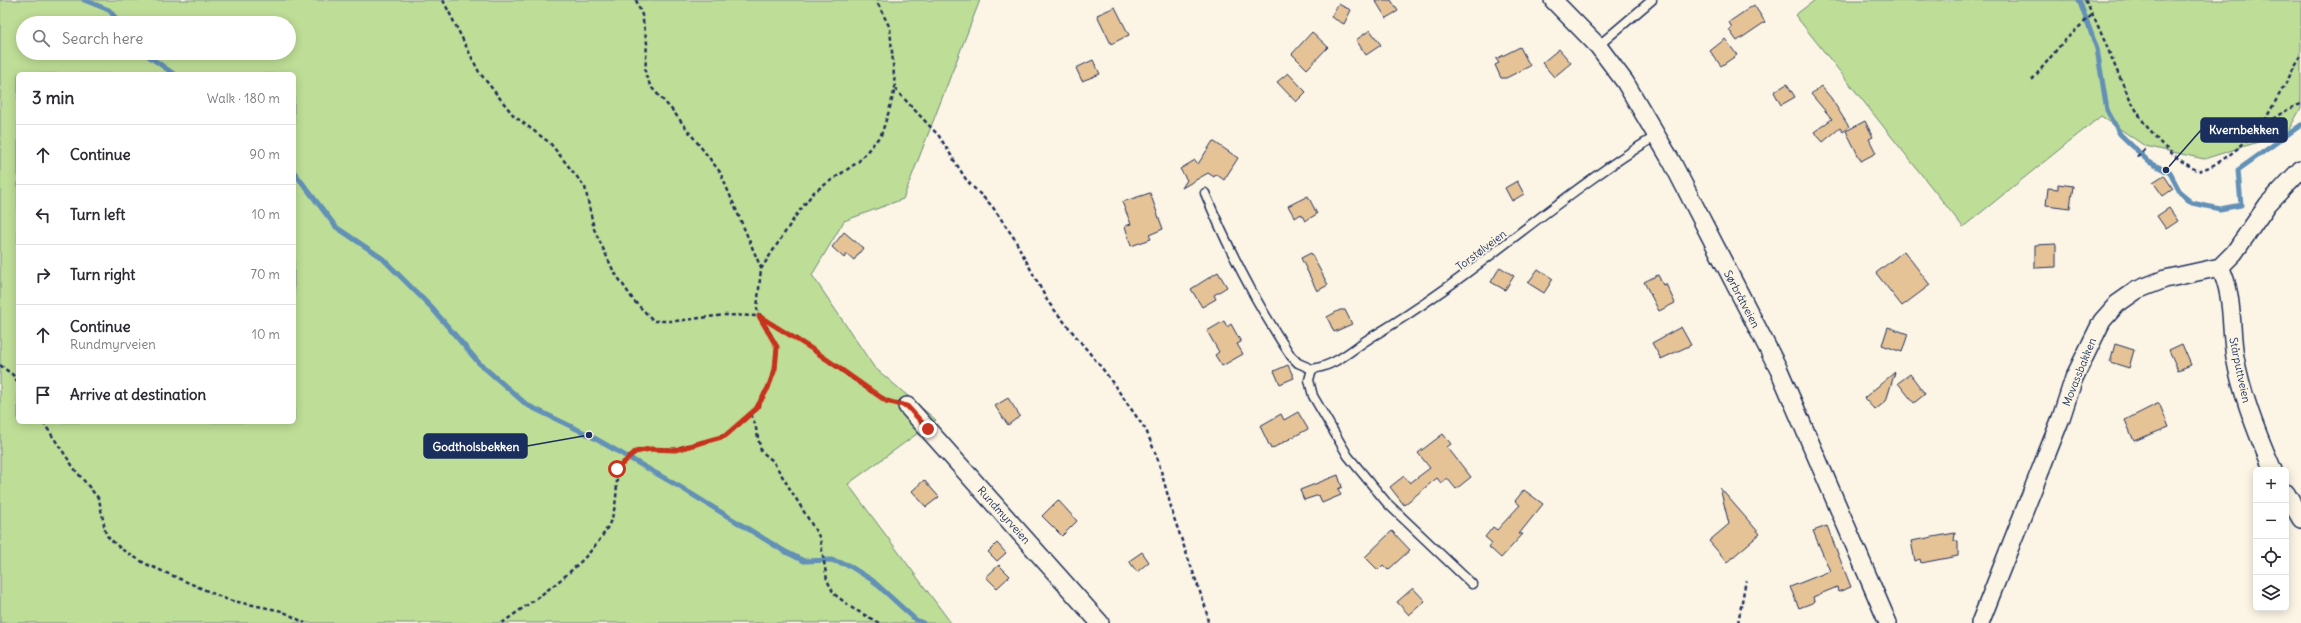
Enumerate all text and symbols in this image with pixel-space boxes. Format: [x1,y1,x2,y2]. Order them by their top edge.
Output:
search box [16,16,296,60]
icon: search [30,27,52,49]
text: Search here [62,29,143,48]
text: 3 min [32,87,74,109]
text: Walk · 180 m [207,90,280,107]
callout: Kvernbekken [2201,118,2287,142]
text: Kvernbekken [2209,122,2279,137]
icon: ahead [32,144,54,166]
text: Continue [70,145,131,164]
text: 90 m [249,146,280,163]
icon: left [32,204,54,226]
text: Turn left [70,205,125,224]
text: 10 m [252,206,280,223]
street label: Torstølveien [1453,227,1509,273]
icon: right [32,264,54,286]
text: Turn right [70,265,135,284]
text: 70 m [251,266,280,283]
street label: Sørbråtveien [1721,268,1763,330]
text: Continue [70,317,131,336]
icon: ahead [32,324,54,346]
text: 10 m [252,326,280,343]
text: Rundmyrveien [70,336,156,353]
street label: Movassbakken [2059,336,2099,408]
street label: Stårputtveien [2226,336,2254,404]
icon: arrive [32,384,54,406]
text: Arrive at destination [70,385,206,404]
route end [919,420,937,438]
callout: Godtholsbekken [424,434,527,458]
text: Godtholsbekken [433,439,520,454]
route start [608,460,626,478]
map controls [2253,467,2289,611]
button: + [2253,467,2289,503]
street label: Rundmyrveien [975,483,1033,547]
button: − [2253,503,2289,539]
button: locate [2253,539,2289,575]
button: layers [2253,575,2289,611]

